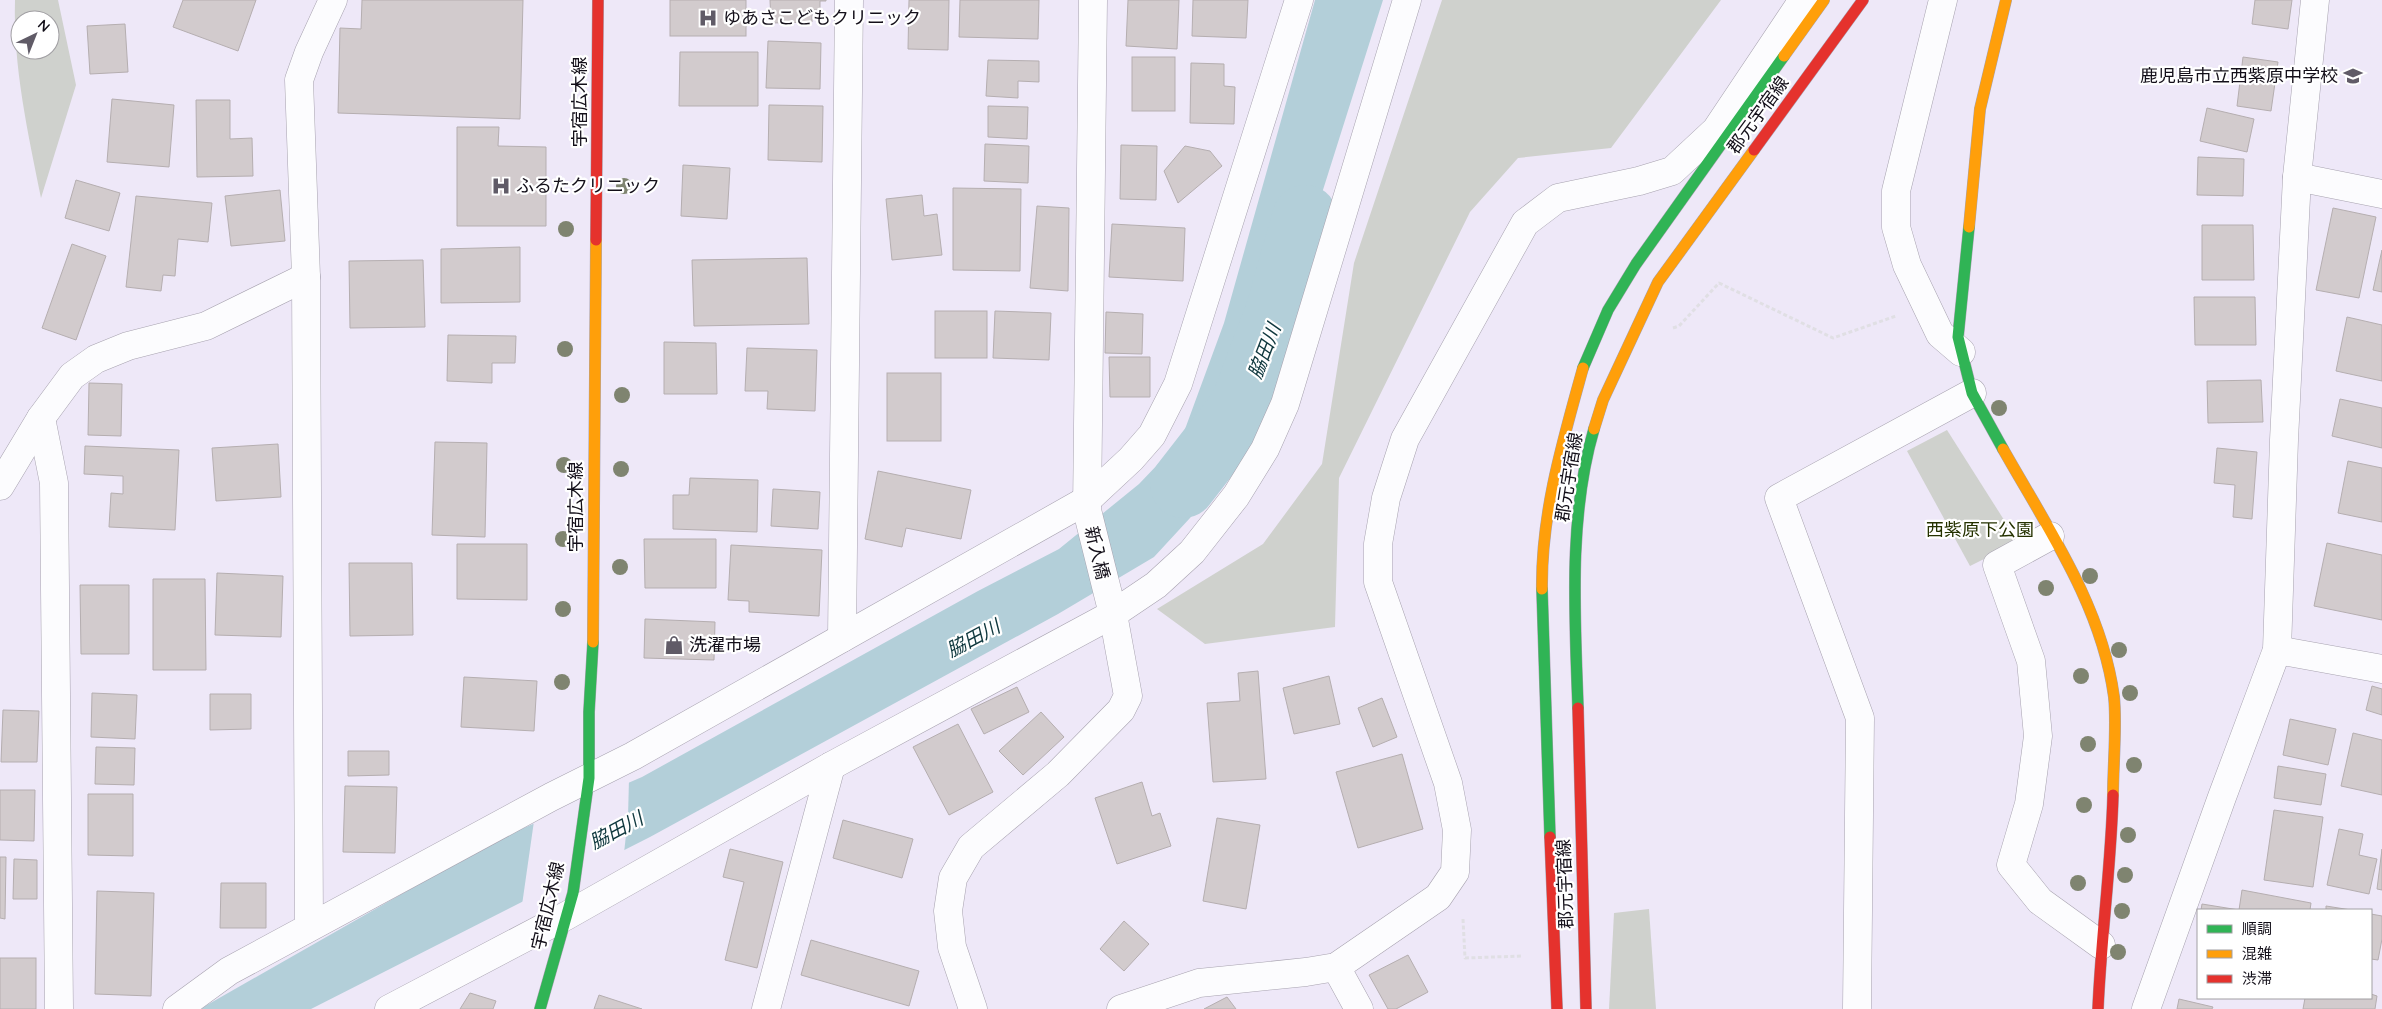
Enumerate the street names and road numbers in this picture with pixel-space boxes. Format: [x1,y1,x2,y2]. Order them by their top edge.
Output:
street label: 宇宿広木線 [568,57,591,147]
street label: 郡元宇宿線 [1722,72,1793,158]
street label: 郡元宇宿線 [1550,431,1587,523]
street label: 宇宿広木線 [564,462,587,552]
street label: 新入橋 [1080,524,1115,582]
street label: 郡元宇宿線 [1551,839,1578,929]
street label: 宇宿広木線 [526,859,569,952]

